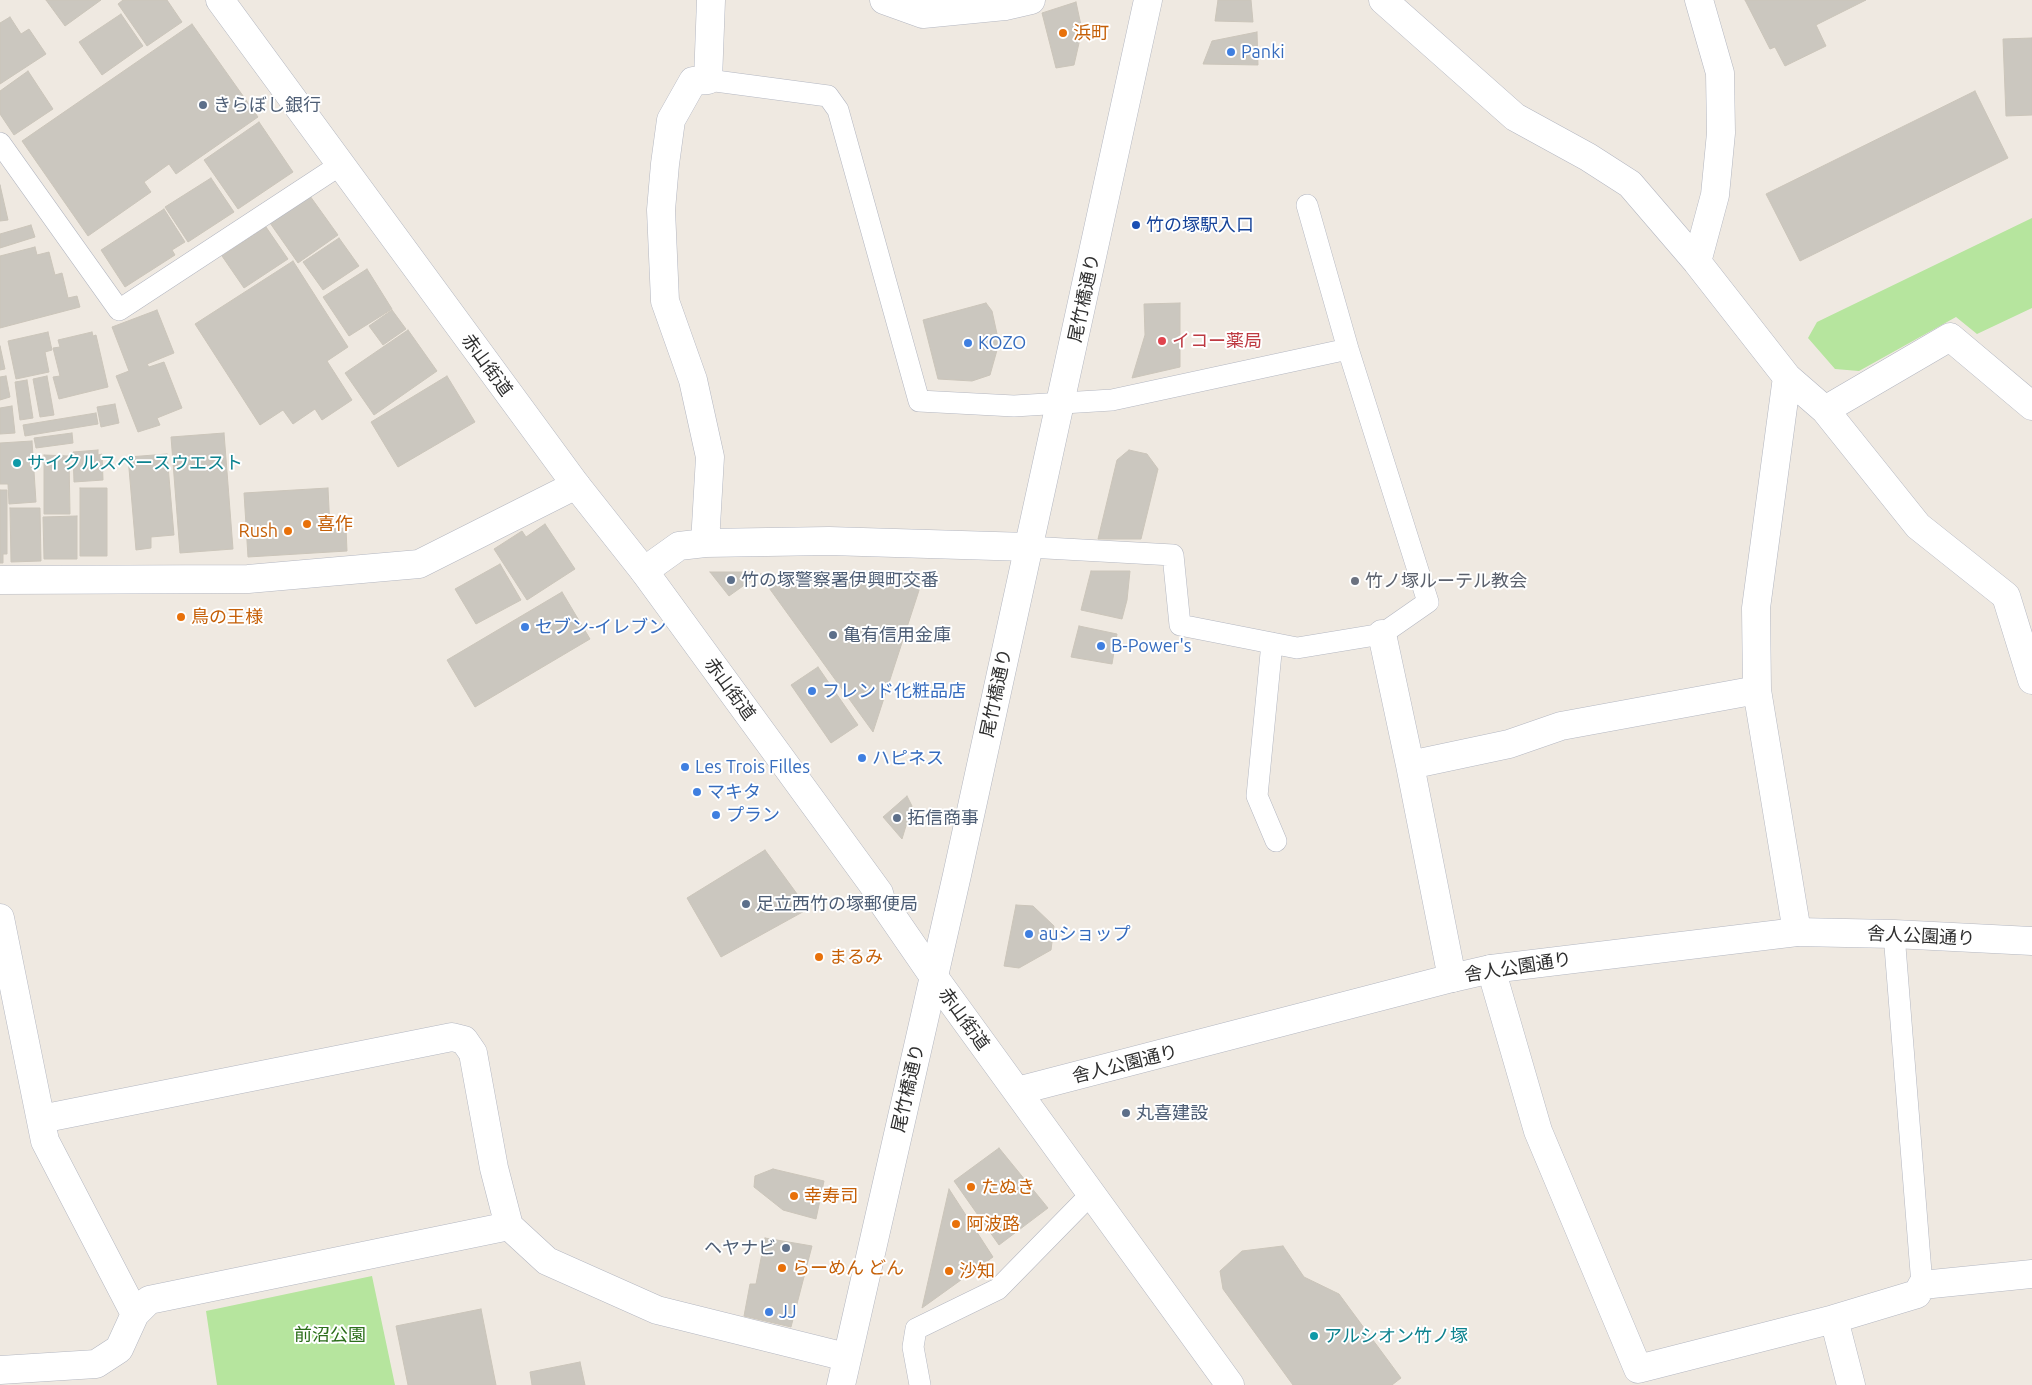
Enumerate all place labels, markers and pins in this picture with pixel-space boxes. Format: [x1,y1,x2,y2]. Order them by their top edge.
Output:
place label: 浜町 [1073,22,1109,44]
marker: 浜町 [1057,27,1069,39]
place label: Panki [1241,41,1285,63]
marker: Panki [1225,46,1237,58]
place label: きらぼし銀行 [213,94,321,116]
marker: きらぼし銀行 [197,99,209,111]
place label: 竹の塚駅入口 [1146,214,1254,236]
marker: 竹の塚駅入口 [1130,219,1142,231]
place label: イコー薬局 [1172,330,1262,352]
place label: KOZO [978,332,1026,354]
marker: イコー薬局 [1156,335,1168,347]
marker: KOZO [962,337,974,349]
place label: サイクルスペースウエスト [27,452,243,474]
marker: サイクルスペースウエスト [11,457,23,469]
place label: 喜作 [317,513,353,535]
marker: 喜作 [301,518,313,530]
place label: Rush [238,520,278,542]
marker: Rush [282,525,294,537]
place label: 竹の塚警察署伊興町交番 [741,569,939,591]
place label: 竹ノ塚ルーテル教会 [1365,570,1527,592]
marker: 竹の塚警察署伊興町交番 [725,574,737,586]
marker: 竹ノ塚ルーテル教会 [1349,575,1361,587]
place label: 鳥の王様 [191,606,263,628]
marker: 鳥の王様 [175,611,187,623]
place label: セブン-イレブン [535,616,666,638]
marker: セブン-イレブン [519,621,531,633]
place label: 亀有信用金庫 [843,624,951,646]
marker: 亀有信用金庫 [827,629,839,641]
place label: B-Power's [1111,635,1192,657]
marker: B-Power's [1095,640,1107,652]
place label: フレンド化粧品店 [822,680,966,702]
marker: フレンド化粧品店 [806,685,818,697]
place label: ハピネス [872,747,944,769]
marker: ハピネス [856,752,868,764]
place label: Les Trois Filles [695,756,810,778]
marker: Les Trois Filles [679,761,691,773]
place label: マキタ [707,781,761,803]
marker: マキタ [691,786,703,798]
place label: プラン [726,804,780,826]
place label: 拓信商事 [907,807,979,829]
marker: プラン [710,809,722,821]
marker: 拓信商事 [891,812,903,824]
place label: 足立西竹の塚郵便局 [756,893,918,915]
marker: 足立西竹の塚郵便局 [740,898,752,910]
place label: auショップ [1039,923,1131,945]
marker: auショップ [1023,928,1035,940]
place label: まるみ [829,946,883,968]
marker: まるみ [813,951,825,963]
place label: 丸喜建設 [1136,1102,1208,1124]
marker: 丸喜建設 [1120,1107,1132,1119]
place label: たぬき [981,1176,1035,1198]
marker: たぬき [965,1181,977,1193]
place label: 幸寿司 [804,1185,858,1207]
marker: 幸寿司 [788,1190,800,1202]
place label: 阿波路 [966,1213,1020,1235]
marker: 阿波路 [950,1218,962,1230]
place label: ヘヤナビ [704,1237,776,1259]
marker: ヘヤナビ [780,1242,792,1254]
place label: らーめん どん [792,1257,904,1279]
place label: 沙知 [959,1260,995,1282]
marker: らーめん どん [776,1262,788,1274]
marker: 沙知 [943,1265,955,1277]
place label: JJ [779,1301,797,1323]
marker: JJ [763,1306,775,1318]
place label: アルシオン竹ノ塚 [1324,1325,1468,1347]
marker: アルシオン竹ノ塚 [1308,1330,1320,1342]

